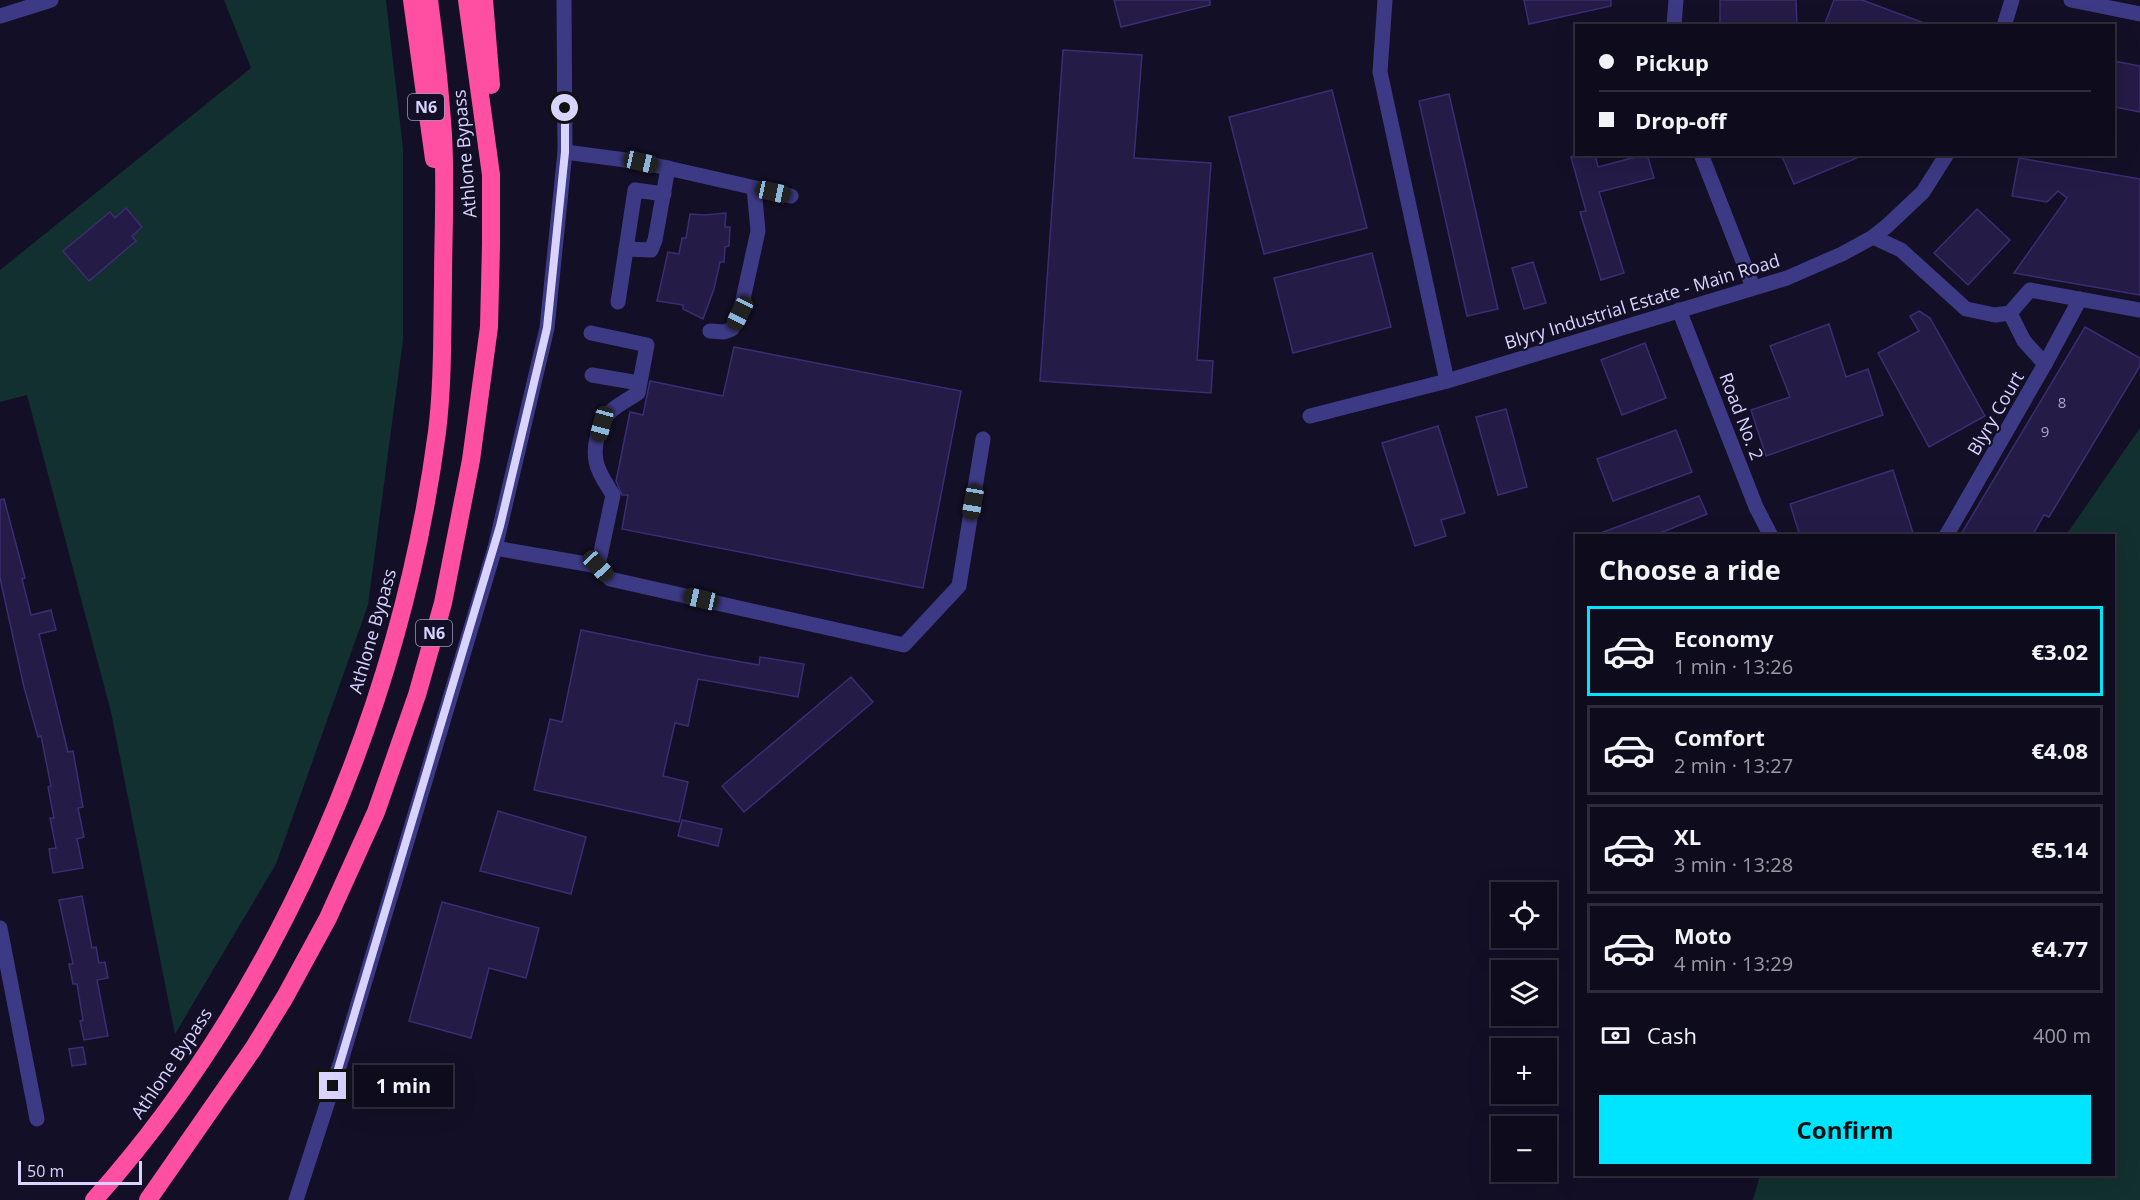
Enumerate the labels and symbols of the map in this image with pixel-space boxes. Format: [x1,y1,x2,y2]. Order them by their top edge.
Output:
street label: Athlone Bypass [446,89,482,219]
road number: N6 [408,94,444,120]
route start [551,94,578,121]
car [621,149,661,175]
car [754,179,792,205]
street label: Blyry Industrial Estate - Main Road [1501,248,1783,354]
car [724,293,756,333]
street label: Blyry Court [1961,367,2029,459]
street label: Road No. 2 [1714,369,1770,463]
house number: 8 [2058,392,2066,412]
car [589,404,615,444]
house number: 9 [2041,421,2049,441]
car [961,483,985,521]
car [579,547,617,585]
street label: Athlone Bypass [343,566,401,696]
car [681,586,721,612]
road number: N6 [416,620,452,646]
street label: Athlone Bypass [125,1003,217,1123]
callout: 1 min [354,1065,453,1107]
route end [319,1072,346,1099]
scale bar [18,1158,142,1186]

